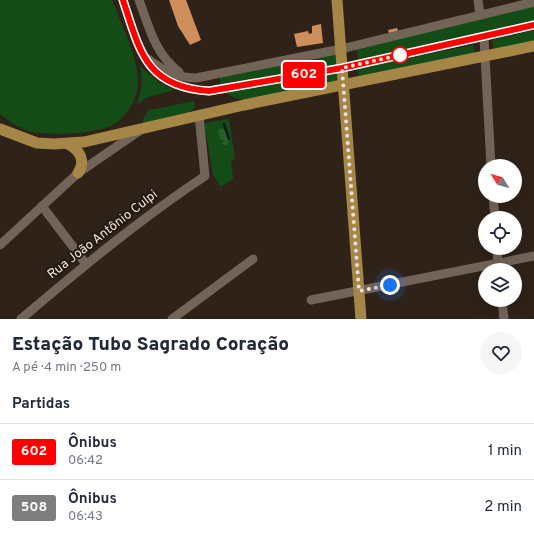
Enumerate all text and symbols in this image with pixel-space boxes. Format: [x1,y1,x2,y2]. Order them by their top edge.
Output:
unlabelled marker [391,46,409,64]
line badge: 602 [281,62,327,88]
text: 602 [291,66,317,83]
north arrow [478,159,522,203]
map controls [478,159,522,307]
street label: Rua João Antônio Culpi [45,187,161,283]
button: locate [478,211,522,255]
button: layers [478,263,522,307]
your location [380,275,400,295]
button: heart [480,332,522,374]
text: Estação Tubo Sagrado Coração [12,333,289,357]
text: A pé · 4 min · 250 m [12,360,121,376]
text: Partidas [12,395,70,414]
text: Ônibus [68,434,117,453]
text: 1 min [488,442,522,461]
text: 602 [21,443,47,460]
text: 06:42 [68,453,103,469]
text: Ônibus [68,490,117,509]
text: 2 min [484,498,522,517]
text: 508 [21,499,47,516]
text: 06:43 [68,509,103,525]

